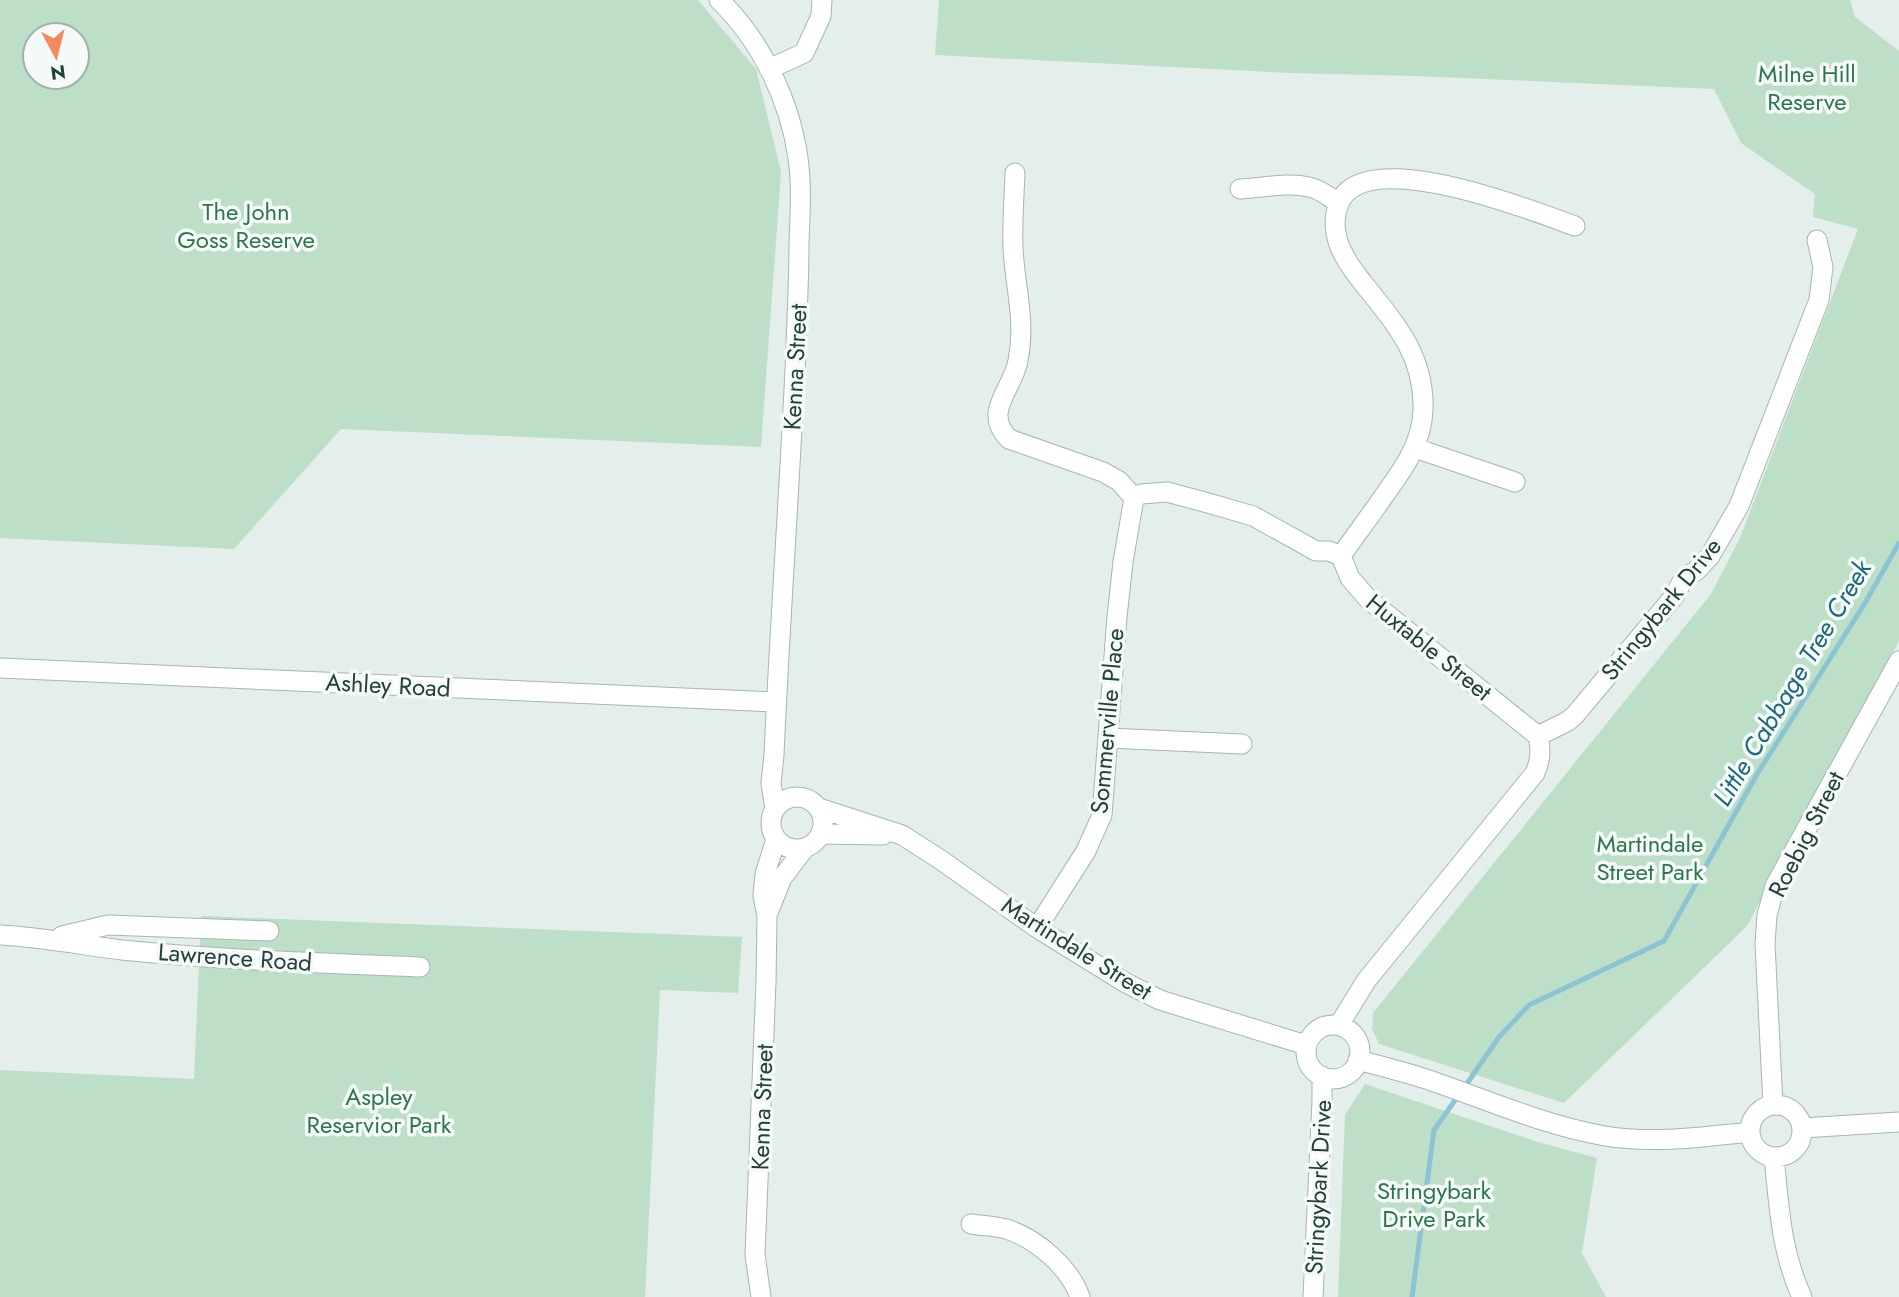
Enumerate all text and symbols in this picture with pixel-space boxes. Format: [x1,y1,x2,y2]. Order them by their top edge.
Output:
north arrow [21,21,91,91]
park label: Milne Hill Reserve [1758,56,1856,119]
text: N [49,58,67,87]
park label: The John Goss Reserve [177,194,315,257]
street label: Kenna Street [774,303,816,431]
street label: Stringybark Drive [1592,530,1730,688]
water label: Little Cabbage Tree Creek [1703,551,1882,813]
street label: Huxtable Street [1358,585,1500,709]
street label: Sommerville Place [1081,627,1133,815]
street label: Ashley Road [325,664,451,706]
street label: Roebig Street [1759,765,1853,903]
park label: Martindale Street Park [1596,826,1704,889]
street label: Martindale Street [995,888,1159,1008]
street label: Lawrence Road [157,934,313,980]
street label: Kenna Street [742,1043,782,1171]
park label: Aspley Reservior Park [307,1079,452,1142]
street label: Stringybark Drive [1296,1099,1340,1275]
park label: Stringybark Drive Park [1377,1173,1492,1236]

